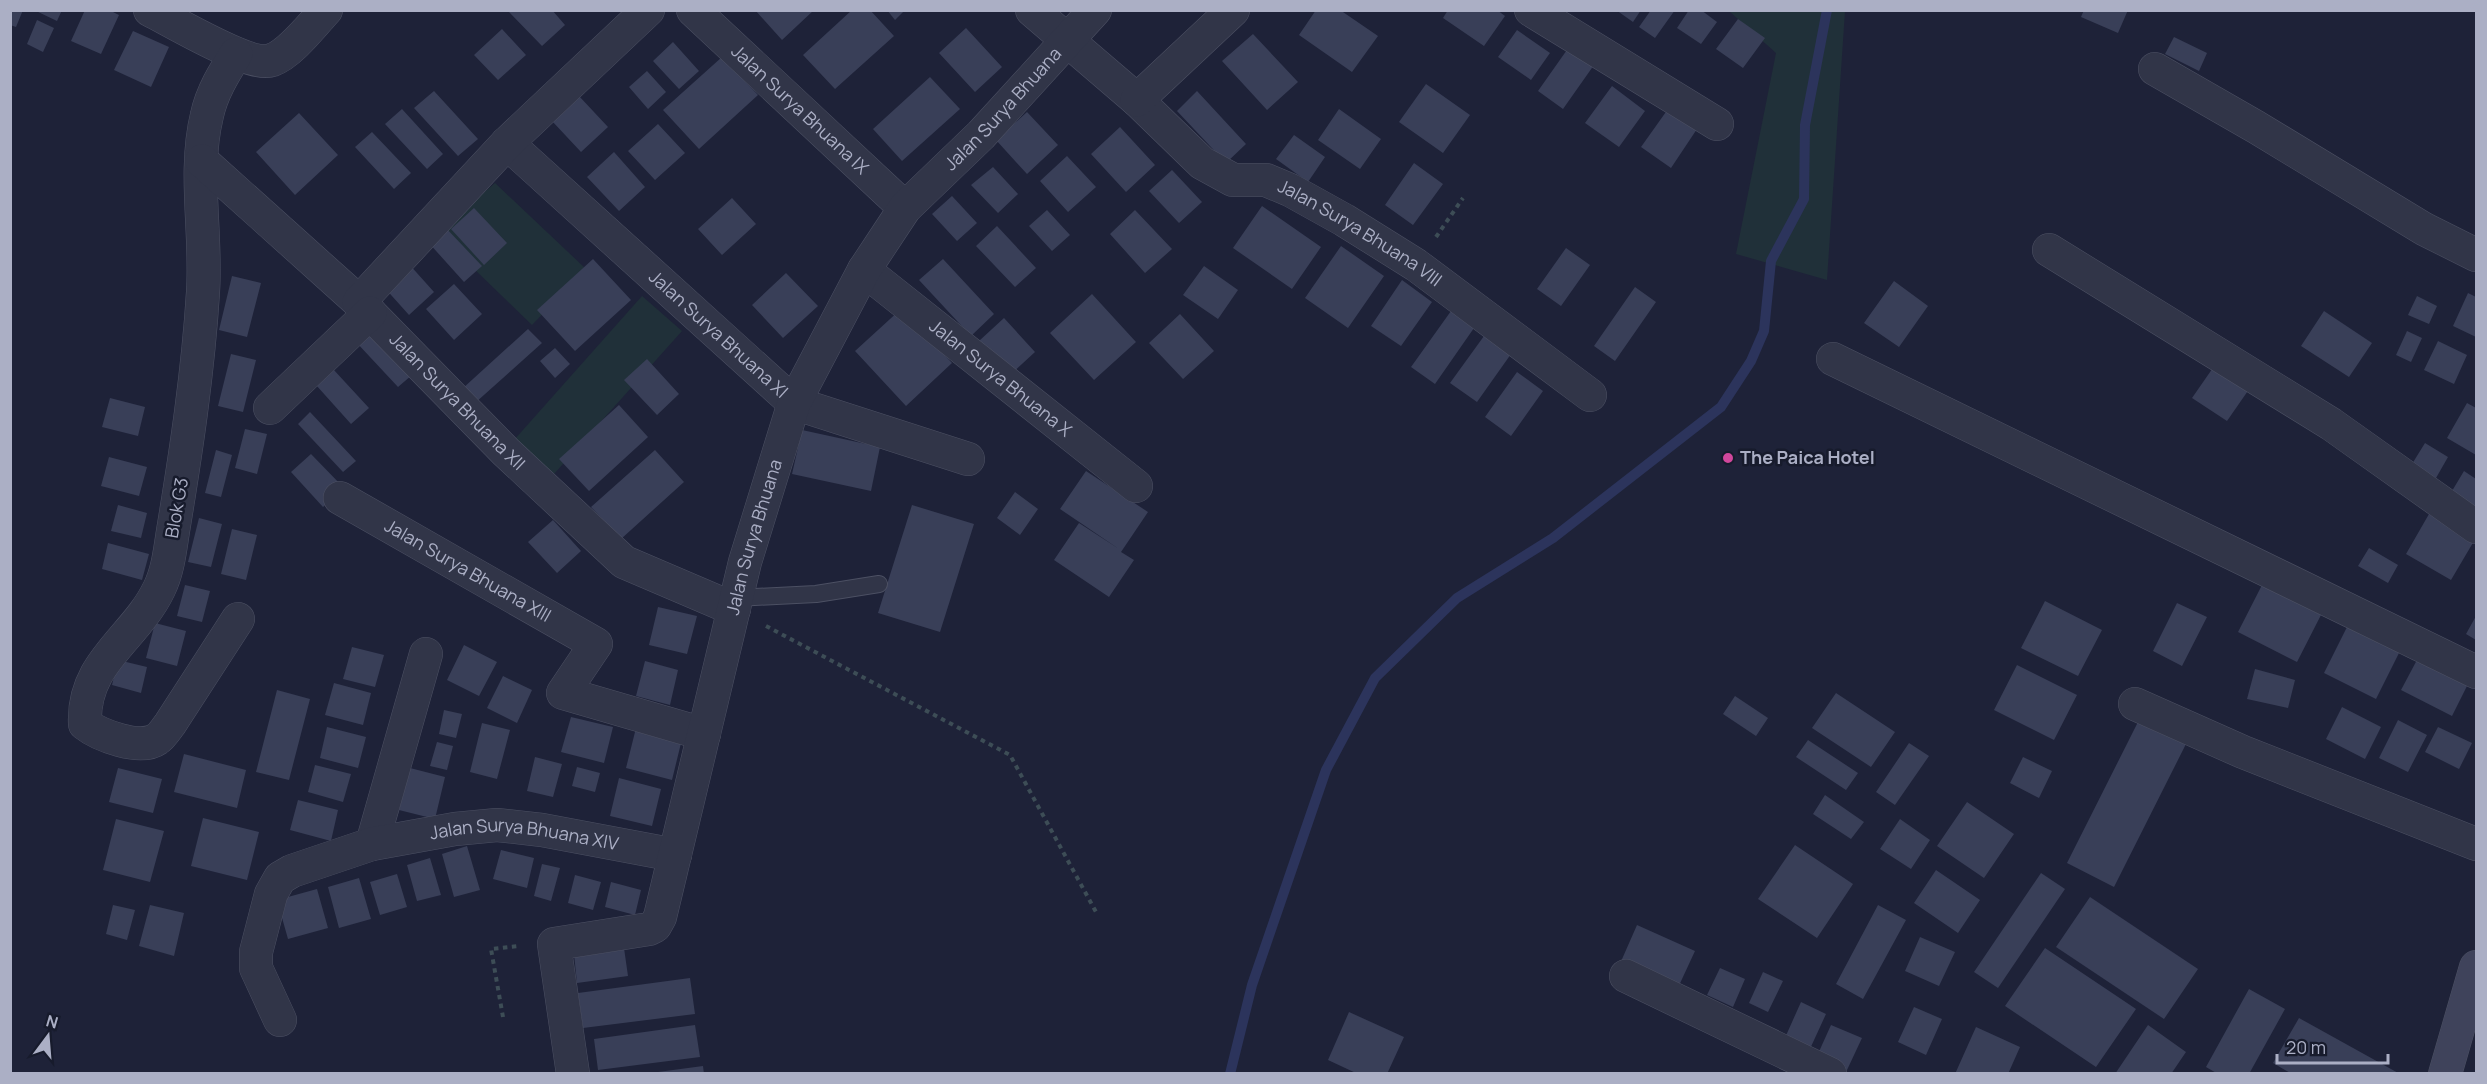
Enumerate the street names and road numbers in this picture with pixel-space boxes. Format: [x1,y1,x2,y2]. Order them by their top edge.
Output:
street label: Jalan Surya Bhuana IX [727,39,874,179]
street label: Jalan Surya Bhuana [938,42,1066,175]
street label: Jalan Surya Bhuana VIII [1275,173,1447,291]
street label: Jalan Surya Bhuana XI [644,264,794,403]
street label: Jalan Surya Bhuana X [925,313,1077,441]
street label: Jalan Surya Bhuana XII [385,327,531,475]
street label: Jalan Surya Bhuana [720,456,787,617]
street label: Blok G3 [159,476,193,540]
street label: Jalan Surya Bhuana XIII [381,513,556,627]
street label: Jalan Surya Bhuana XIV [428,812,621,855]

